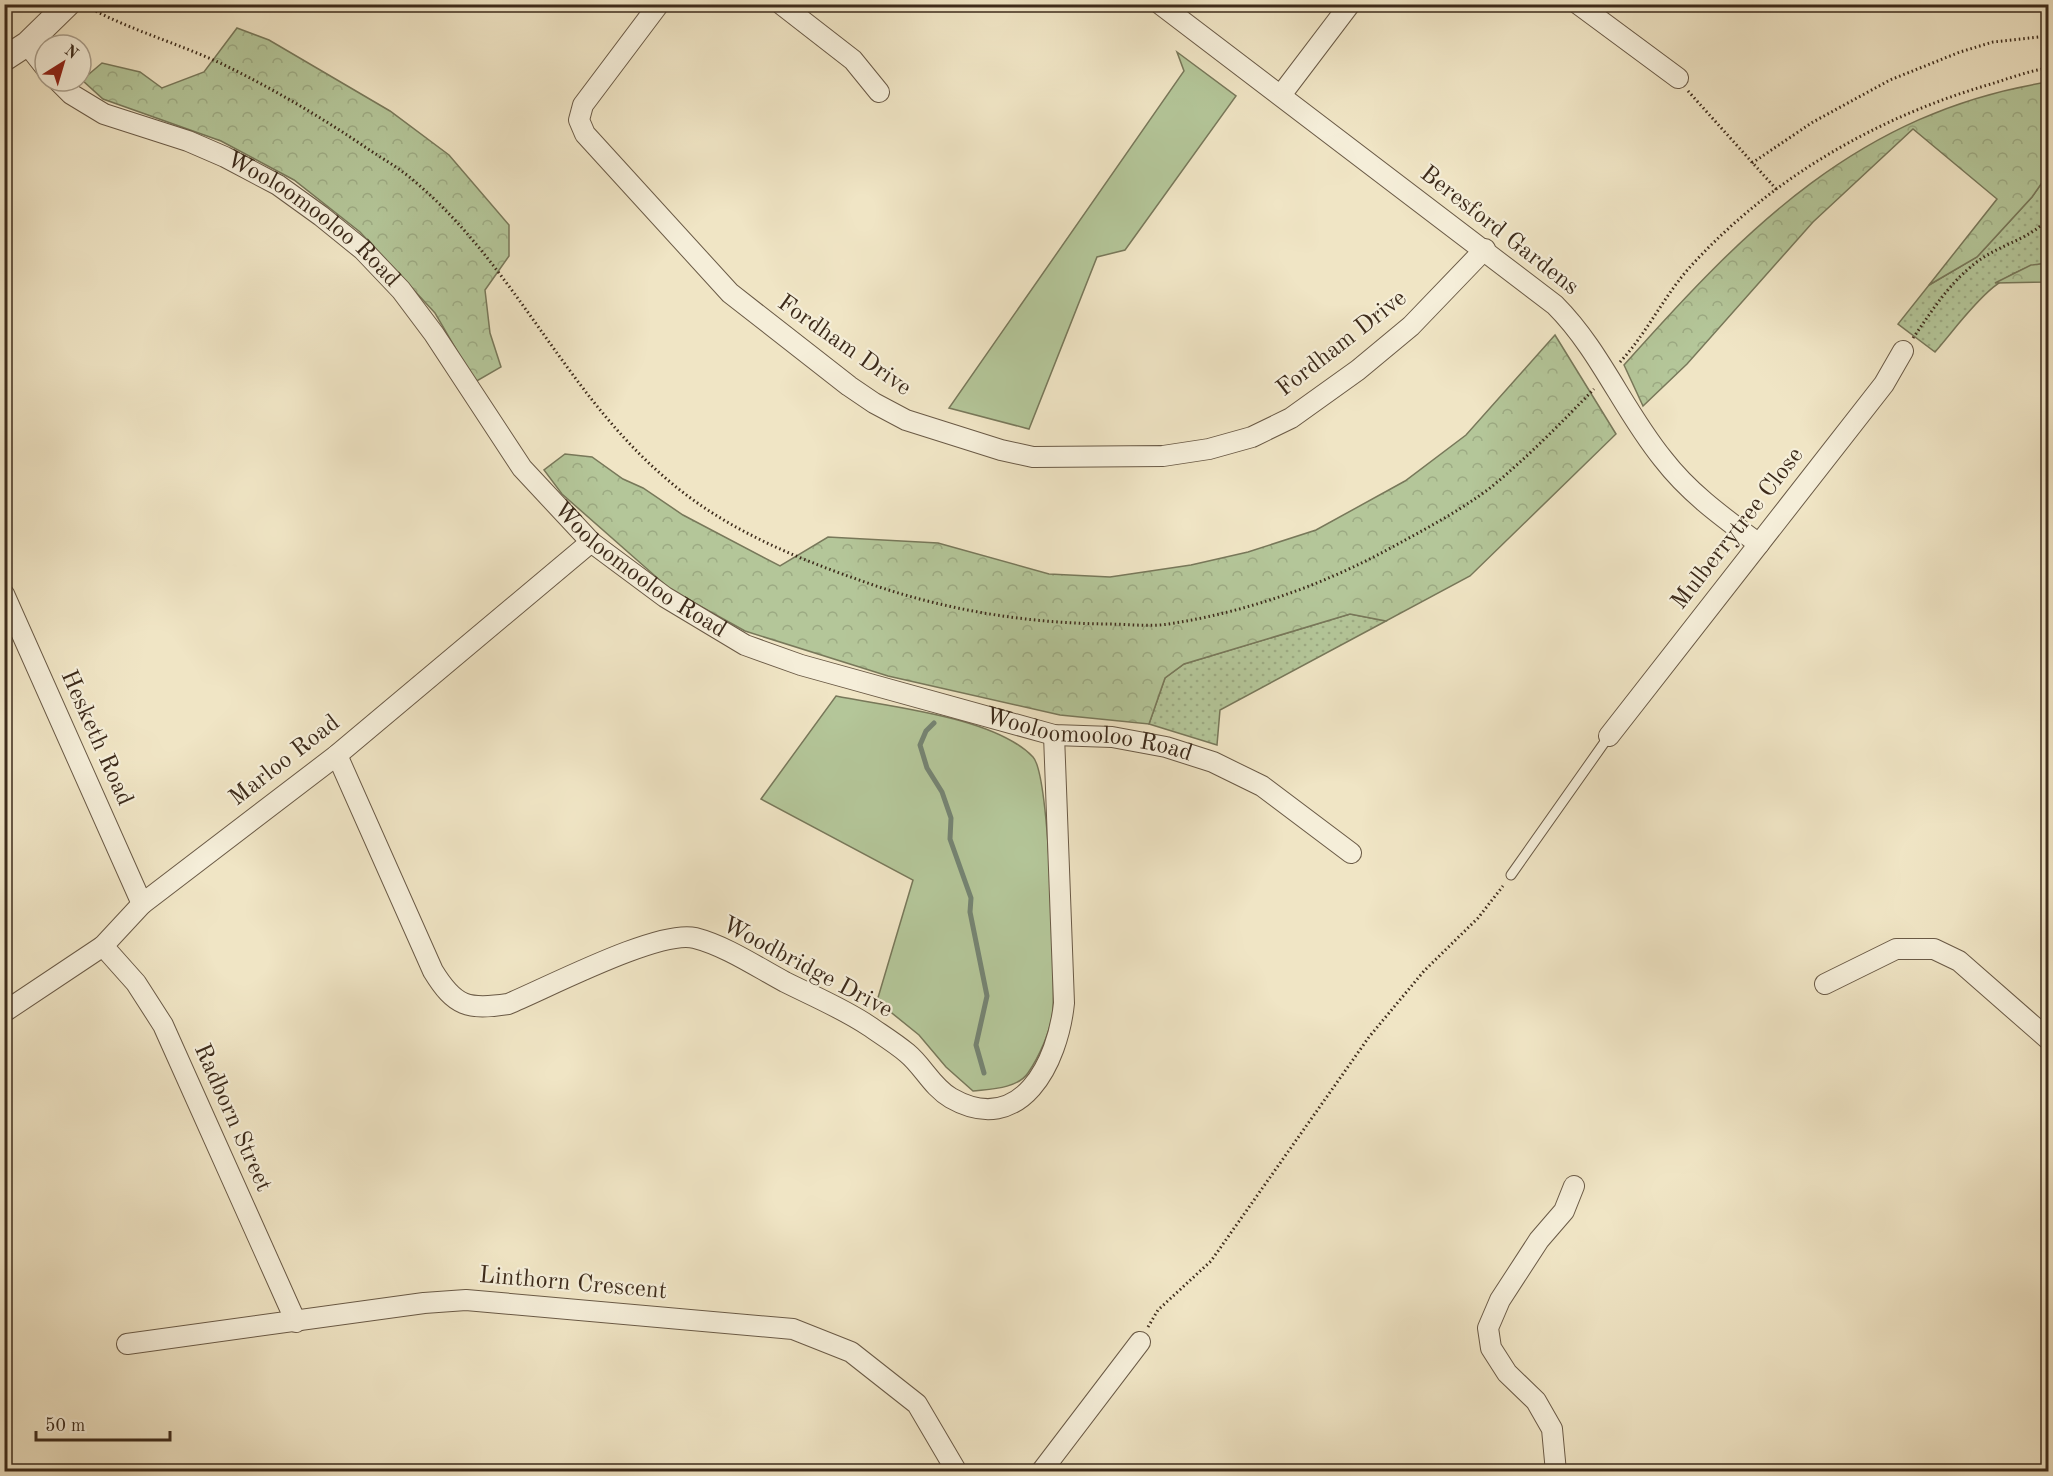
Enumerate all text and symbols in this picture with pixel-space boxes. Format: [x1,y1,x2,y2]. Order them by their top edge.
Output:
north arrow [33,33,93,93]
text: N [61,43,81,63]
street label: Wooloomooloo Road [222,148,404,292]
street label: Beresford Gardens [1415,162,1583,300]
street label: Fordham Drive [1273,286,1411,402]
street label: Fordham Drive [773,291,915,401]
street label: Mulberrytree Close [1668,444,1808,614]
street label: Wooloomooloo Road [548,498,730,643]
street label: Hesketh Road [55,667,137,809]
street label: Wooloomooloo Road [982,704,1195,767]
street label: Marloo Road [225,711,345,811]
street label: Woodbridge Drive [718,913,896,1023]
street label: Radborn Street [189,1041,275,1195]
street label: Linthorn Crescent [478,1264,668,1304]
scale bar [36,1404,170,1442]
text: 50 m [45,1417,85,1435]

